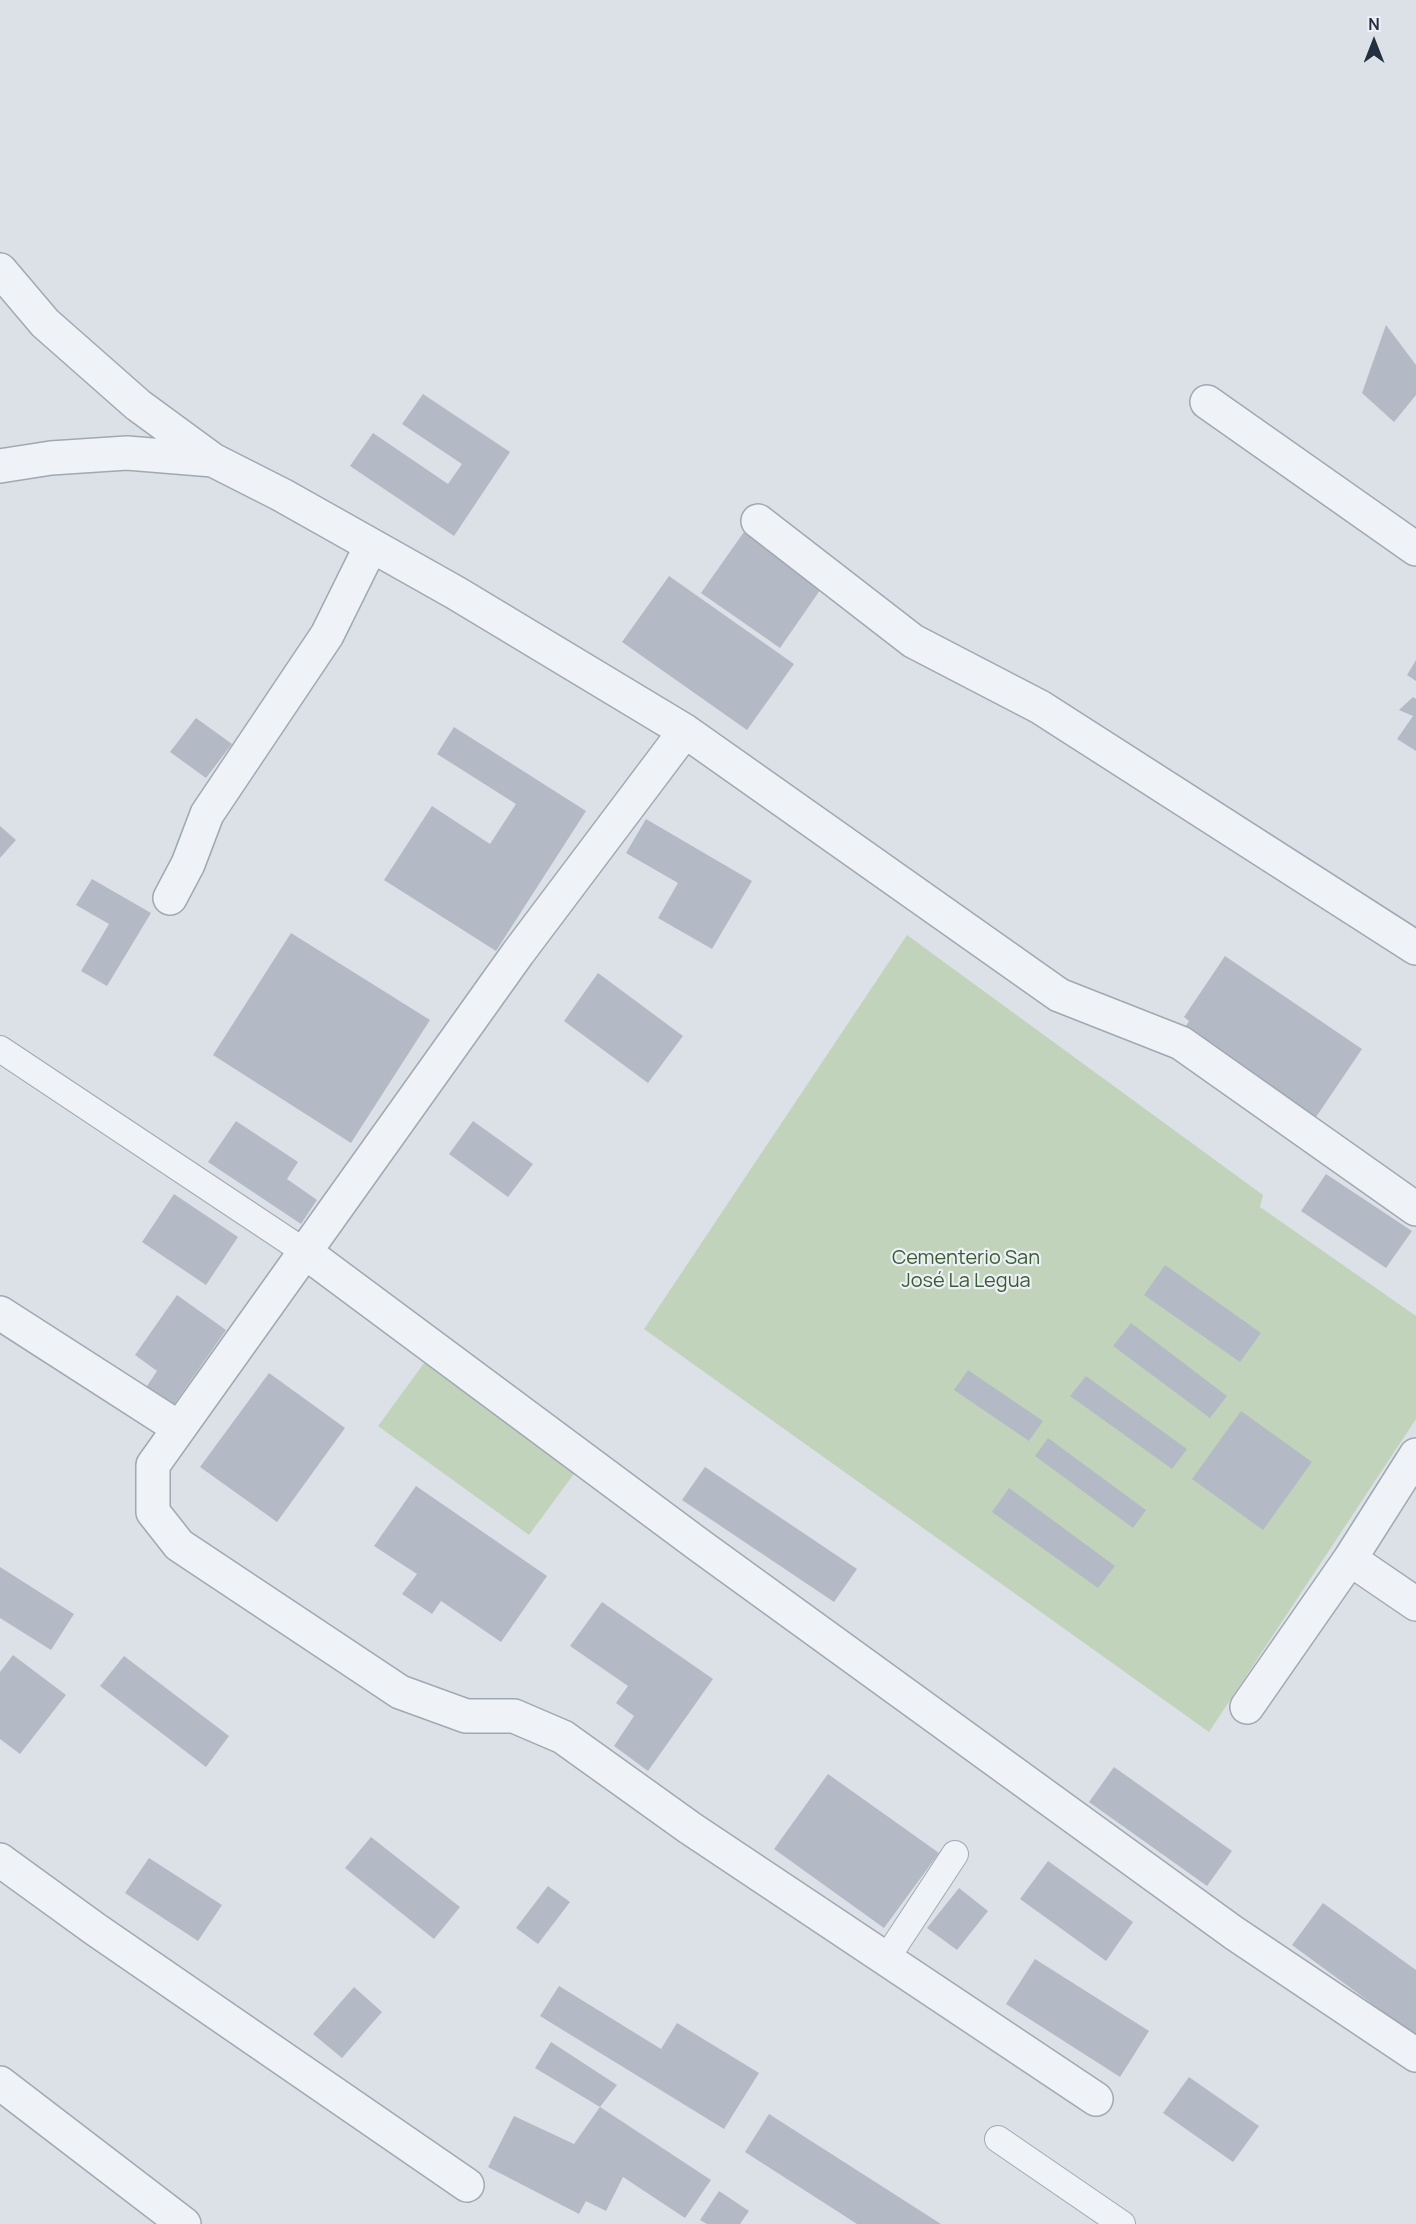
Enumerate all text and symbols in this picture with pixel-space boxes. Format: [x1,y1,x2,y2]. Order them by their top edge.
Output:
north arrow [1344,12,1404,72]
text: N [1368,13,1380,35]
park label: Cementerio San José La Legua [892,1246,1040,1293]

